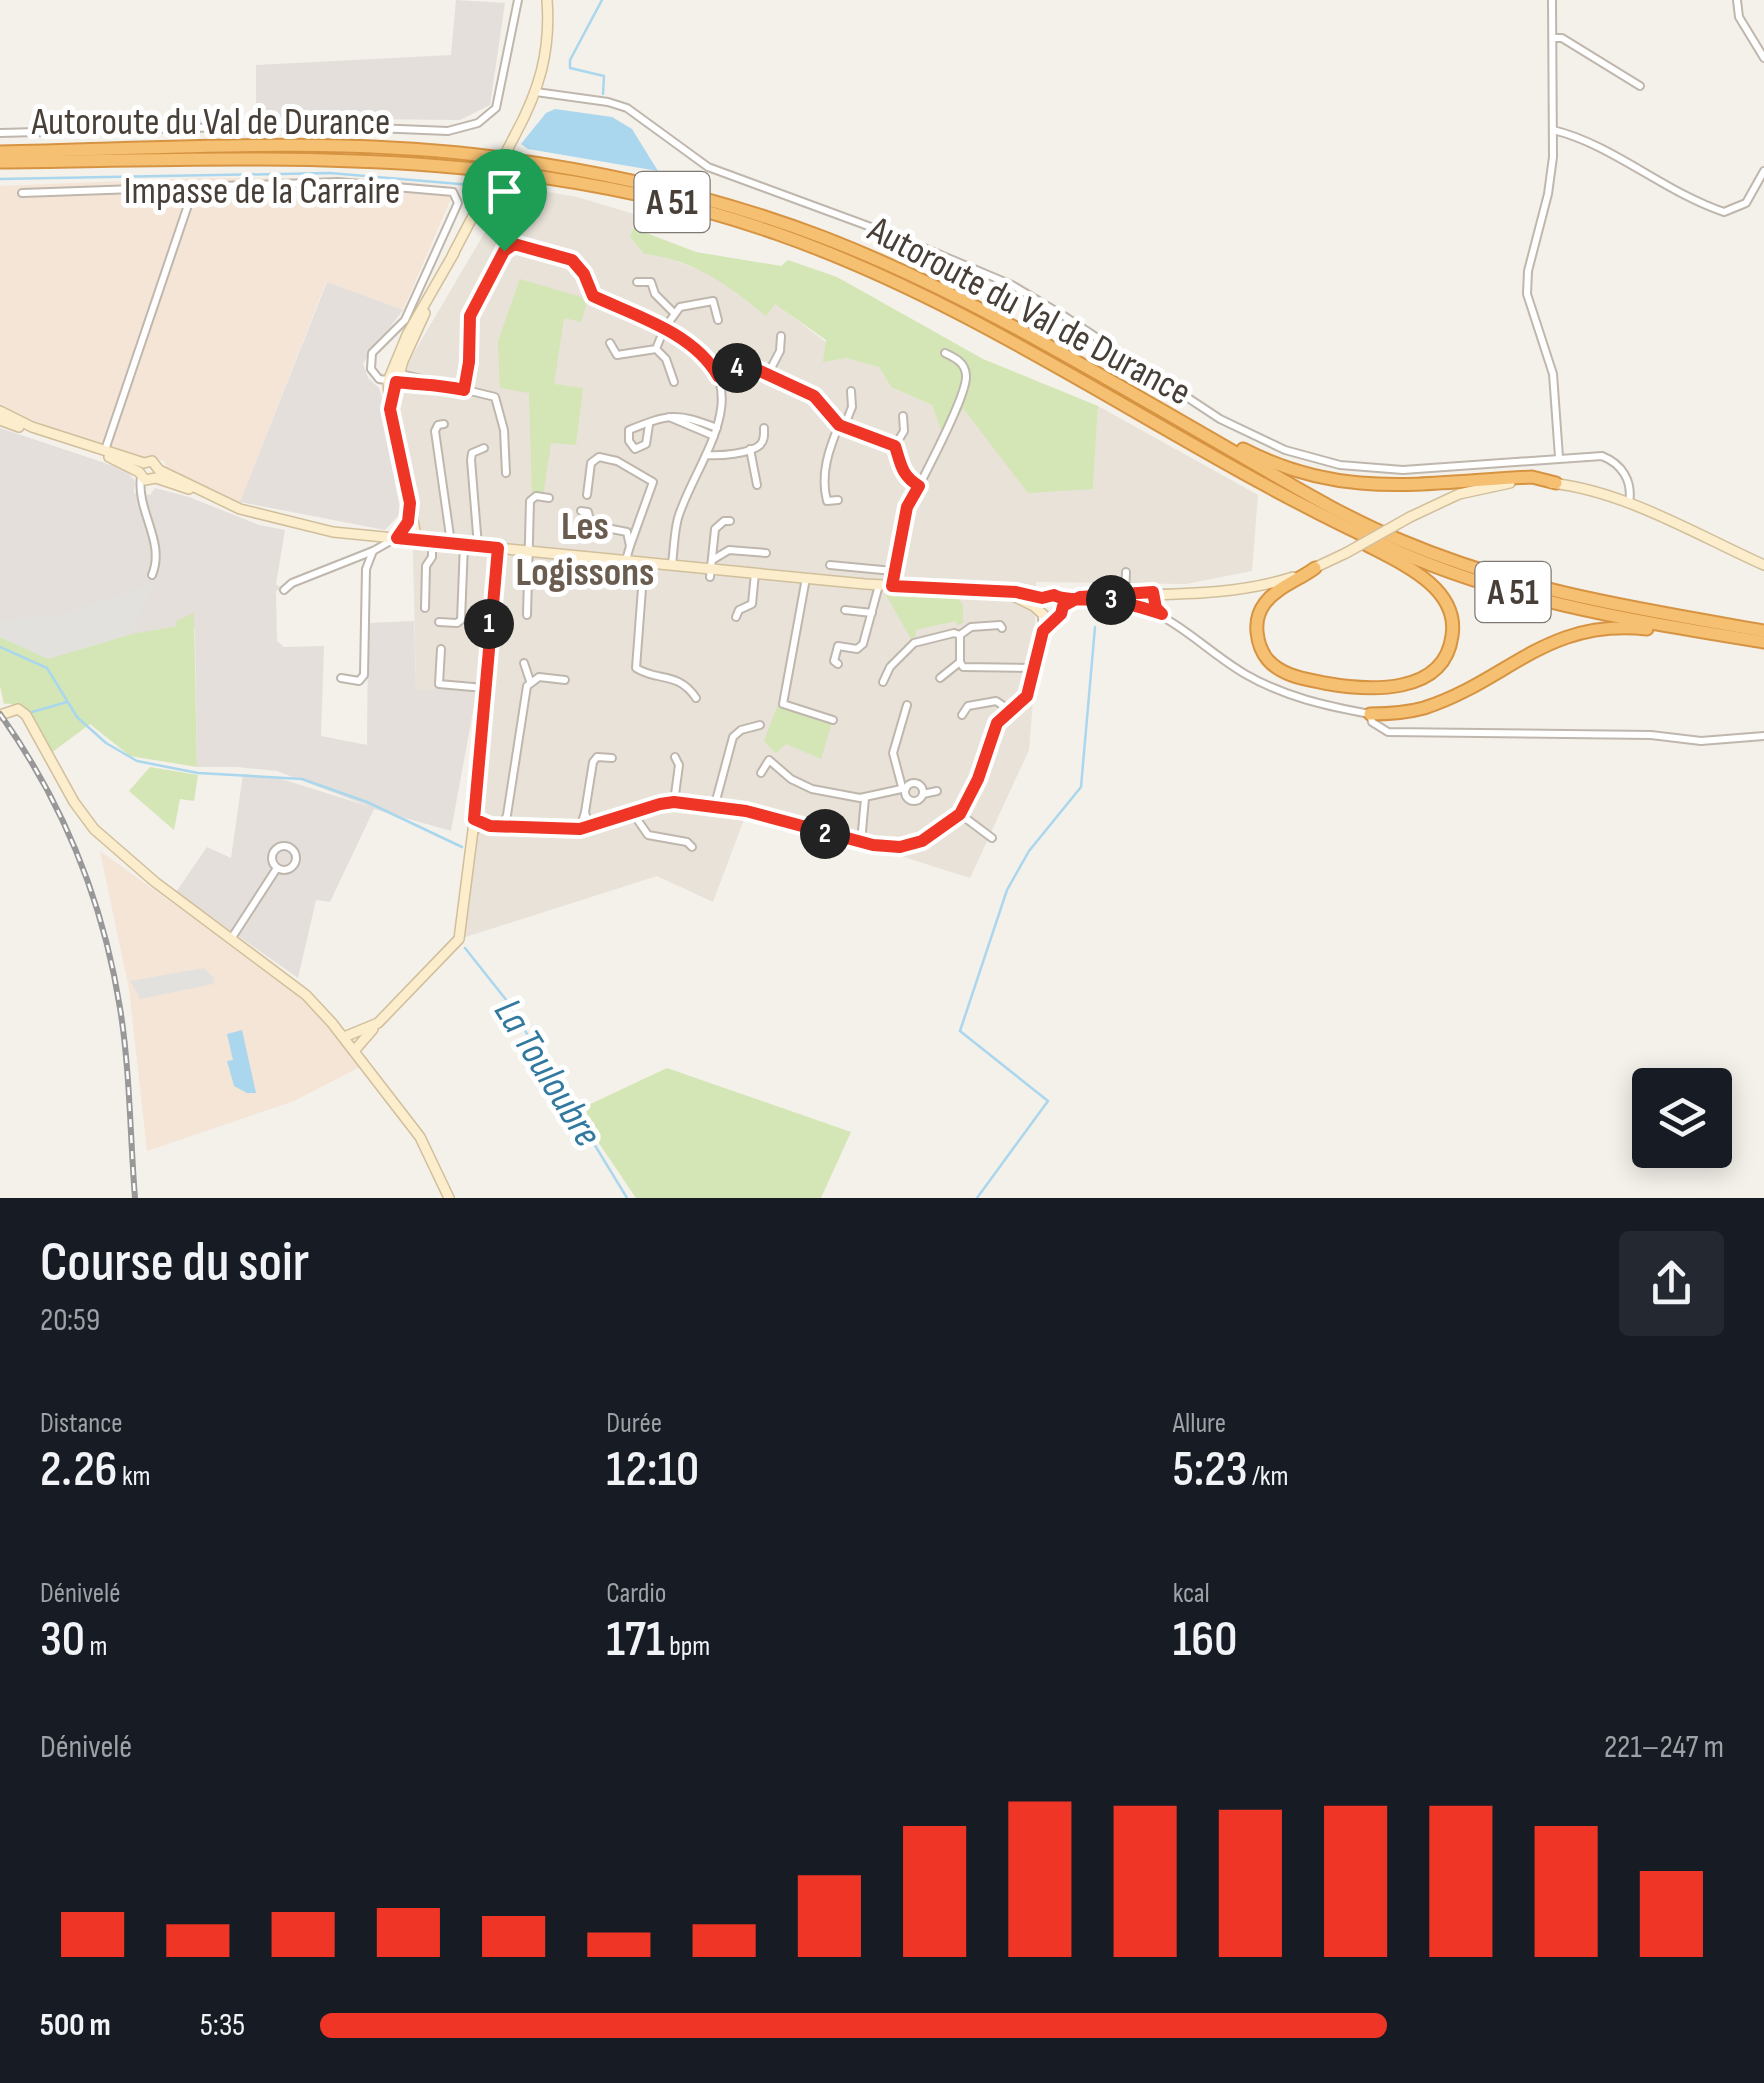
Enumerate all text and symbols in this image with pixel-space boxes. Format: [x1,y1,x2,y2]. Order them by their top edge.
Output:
street label: Autoroute du Val de Durance [31,100,390,145]
pin [462,149,547,252]
icon: arrive [477,164,532,219]
street label: Impasse de la Carraire [124,169,400,214]
road number: A 51 [634,172,710,232]
street label: Autoroute du Val de Durance [860,207,1198,415]
pin: 4 [712,343,762,393]
text: 4 [730,351,744,384]
district label: Les Logissons [516,503,654,597]
road number: A 51 [1476,562,1550,622]
pin: 3 [1086,575,1136,625]
text: 3 [1105,583,1117,616]
pin: 1 [464,599,514,649]
text: 1 [484,607,494,640]
pin: 2 [800,809,850,859]
text: 2 [819,817,831,850]
water label: La Touloubre [483,990,611,1156]
map controls [1632,1068,1732,1168]
button: layers [1632,1068,1732,1168]
text: Course du soir [40,1230,309,1297]
button: share [1619,1231,1724,1336]
text: 20:59 [40,1301,100,1340]
text: Distance [40,1407,123,1440]
text: Durée [606,1407,662,1440]
text: Allure [1173,1407,1226,1440]
text: 2.26 [40,1440,117,1500]
text: 12:10 [606,1440,699,1500]
text: 5:23 [1173,1440,1247,1500]
text: km [117,1460,151,1493]
text: /km [1247,1460,1288,1493]
text: Dénivelé [40,1577,121,1610]
text: Cardio [606,1577,666,1610]
text: kcal [1173,1577,1210,1610]
text: 30 [40,1610,85,1670]
text: 171 [606,1610,665,1670]
text: 160 [1173,1610,1237,1670]
text: m [85,1630,107,1663]
text: bpm [665,1630,710,1663]
text: Dénivelé [40,1728,132,1767]
text: 221–247 m [1604,1728,1724,1767]
text: 500 m [40,2006,111,2045]
text: 5:35 [200,2006,245,2045]

